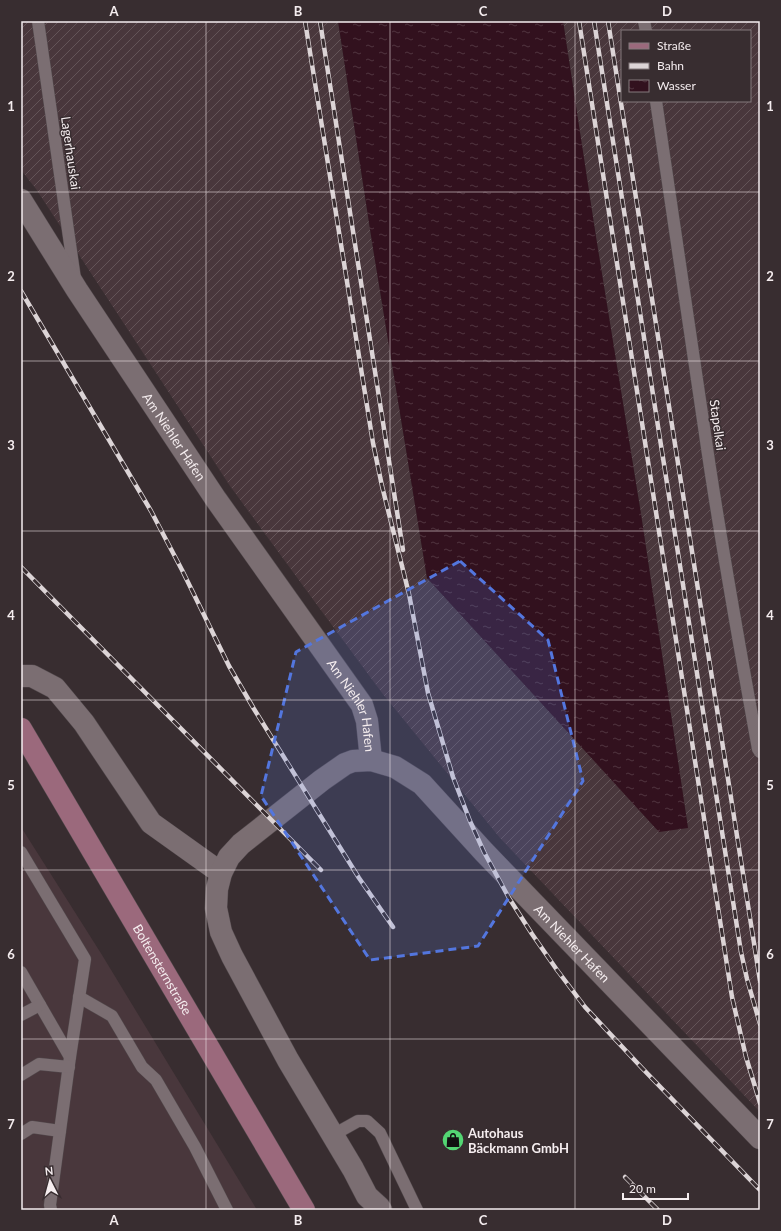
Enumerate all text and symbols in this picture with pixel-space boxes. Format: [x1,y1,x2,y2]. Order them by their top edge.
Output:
text: A [108,3,119,19]
text: B [294,3,303,19]
text: C [479,3,488,19]
text: D [662,3,672,19]
legend [621,30,751,102]
text: Straße [657,38,691,53]
text: Bahn [657,58,684,73]
text: Wasser [657,78,696,93]
text: 1 [7,98,15,114]
text: 1 [766,98,774,114]
street label: Lagerhauskai [58,115,84,191]
text: 2 [7,268,15,284]
text: 2 [766,268,774,284]
street label: Am Niehler Hafen [139,390,209,484]
street label: Stapelkai [707,398,729,452]
text: 3 [7,437,15,453]
text: 3 [766,437,774,453]
text: 4 [7,607,15,623]
text: 4 [766,607,774,623]
street label: Am Niehler Hafen [324,656,378,753]
text: 5 [7,777,15,793]
text: 5 [766,777,774,793]
street label: Am Niehler Hafen [531,901,613,986]
street label: Boltensternstraße [130,921,195,1018]
text: 6 [7,946,15,962]
text: 6 [766,946,774,962]
text: 7 [7,1116,15,1132]
text: 7 [766,1116,774,1132]
place label: Autohaus Bäckmann GmbH [467,1125,569,1156]
shop icon: Autohaus Bäckmann GmbH [440,1127,466,1153]
north arrow [30,1161,70,1201]
text: N [44,1164,54,1177]
scale bar [623,1175,688,1201]
text: 20 m [629,1181,656,1196]
text: A [108,1212,119,1228]
text: B [294,1212,303,1228]
text: C [479,1212,488,1228]
text: D [662,1212,672,1228]

